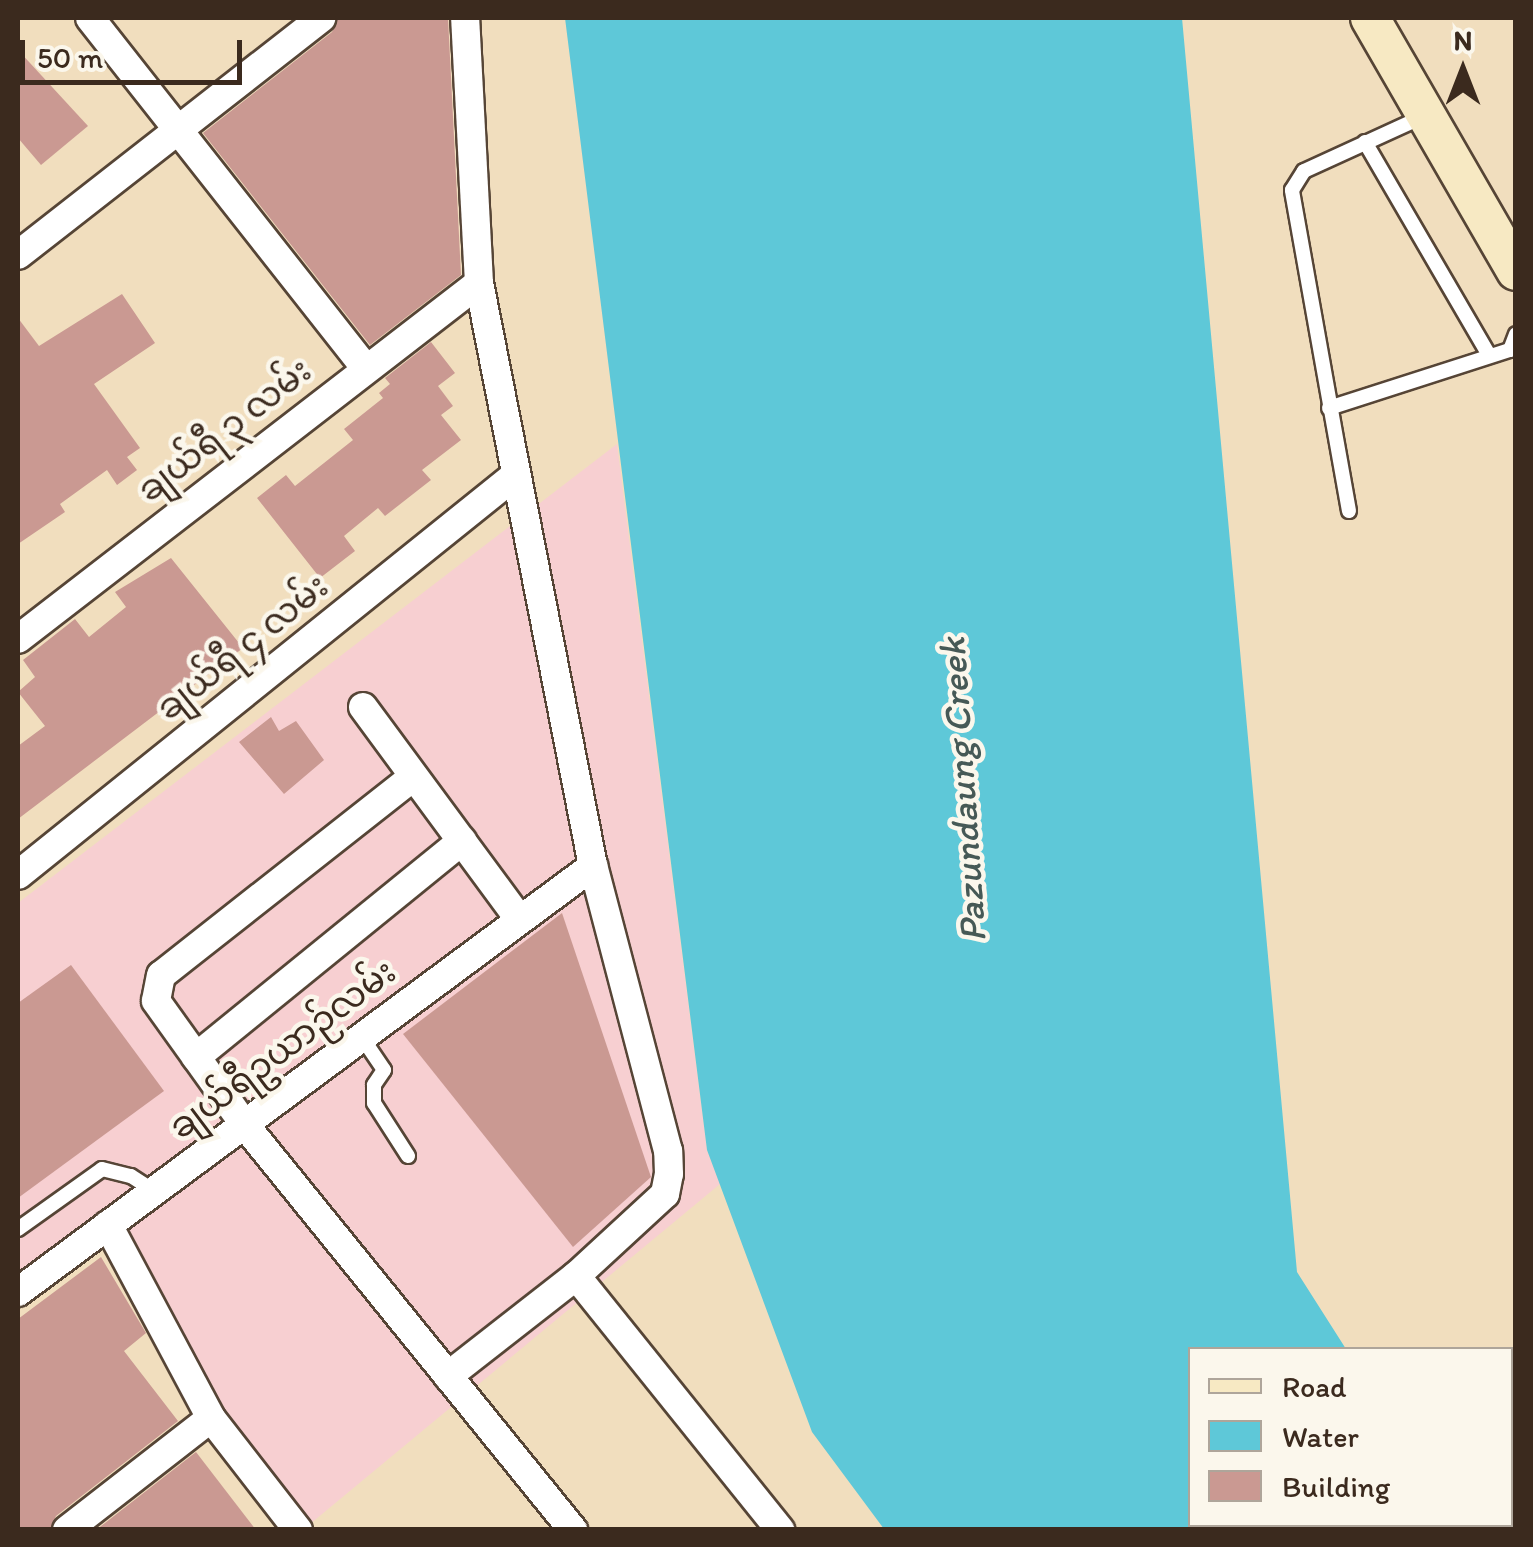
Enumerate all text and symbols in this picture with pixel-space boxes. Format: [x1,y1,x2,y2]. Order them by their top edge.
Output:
scale bar [25,20,248,82]
north arrow [1413,20,1513,120]
text: N [1454,23,1472,57]
text: 50 m [37,39,103,76]
street label: ချယ်ရီ ၃ လမ်း [129,349,319,511]
street label: ချယ်ရီ ၄ လမ်း [148,565,336,729]
water label: Pazundaung Creek [930,637,996,943]
street label: ချယ်ရီဥယာဉ်လမ်း [160,950,404,1148]
legend [1188,1347,1513,1527]
text: Road [1282,1368,1347,1405]
text: Water [1282,1418,1359,1455]
text: Building [1282,1468,1390,1505]

